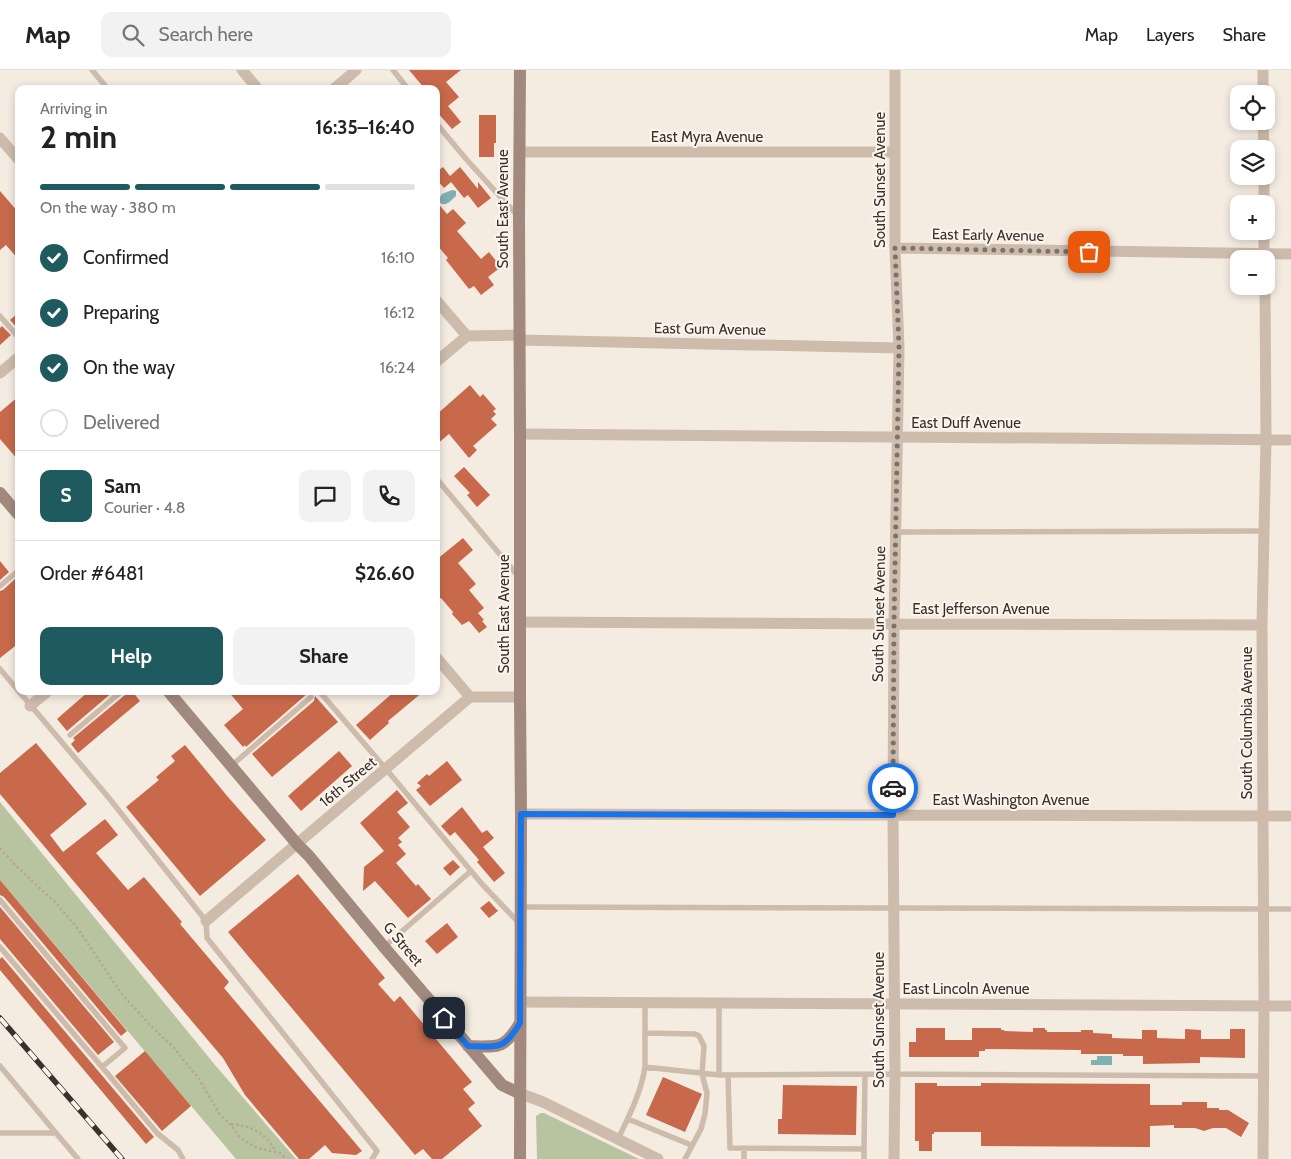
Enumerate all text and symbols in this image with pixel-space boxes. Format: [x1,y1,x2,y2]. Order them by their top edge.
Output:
search box [101,12,451,57]
text: Map [25,20,71,49]
icon: search [119,21,147,49]
text: Search here [159,23,253,46]
text: Map [1085,24,1118,46]
text: Layers [1146,24,1195,46]
text: Share [1223,24,1266,46]
map controls [1230,85,1275,295]
button: locate [1230,85,1275,130]
text: Arriving in [40,99,107,118]
street label: South Sunset Avenue [871,112,889,248]
text: 16:35–16:40 [315,116,415,139]
text: 2 min [40,117,117,156]
street label: East Myra Avenue [651,128,763,146]
button: layers [1230,140,1275,185]
street label: South East Avenue [494,149,512,269]
button: + [1230,195,1275,240]
text: On the way · 380 m [40,198,176,217]
street label: East Early Avenue [932,225,1045,245]
pin [1068,231,1110,273]
icon: bag [1075,238,1103,266]
icon: check [40,244,68,272]
text: Confirmed [83,246,169,269]
text: 16:10 [381,248,415,267]
button: − [1230,250,1275,295]
icon: check [40,299,68,327]
text: Preparing [83,301,159,324]
text: 16:12 [384,303,415,322]
street label: East Gum Avenue [654,319,767,339]
icon: check [40,354,68,382]
text: On the way [83,356,175,379]
text: 16:24 [380,358,415,377]
text: Delivered [83,411,160,434]
street label: East Duff Avenue [911,414,1021,432]
button: chat [299,470,351,522]
button: phone [363,470,415,522]
text: Sam [104,475,141,498]
text: S [60,484,72,507]
text: Courier · 4.8 [104,498,186,517]
street label: South Sunset Avenue [869,545,889,682]
street label: South East Avenue [495,554,513,674]
text: Order #6481 [40,562,144,585]
text: $26.60 [355,562,415,585]
street label: East Jefferson Avenue [912,600,1050,618]
button: Help [40,627,223,685]
button: Share [233,627,415,685]
street label: South Columbia Avenue [1238,646,1256,799]
street label: 16th Street [316,753,380,811]
courier [868,763,918,813]
icon: car [879,774,907,802]
street label: East Washington Avenue [933,791,1090,809]
street label: G Street [379,918,427,970]
street label: South Sunset Avenue [870,952,888,1088]
street label: East Lincoln Avenue [902,980,1030,998]
pin [423,997,465,1039]
icon: home [430,1004,458,1032]

